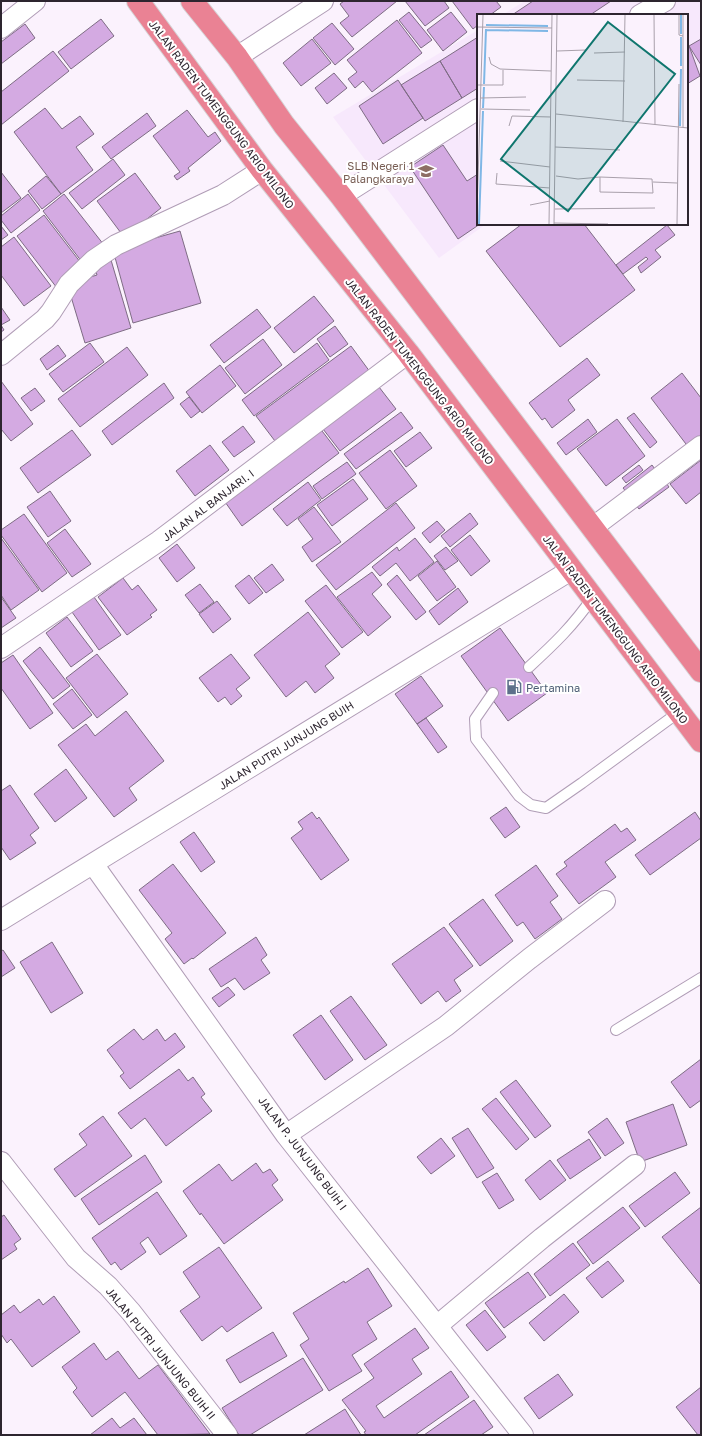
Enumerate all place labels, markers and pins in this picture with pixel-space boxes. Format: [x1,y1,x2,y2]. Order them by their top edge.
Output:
place label: SLB Negeri 1 Palangkaraya [343,159,414,185]
school or university icon: SLB Negeri 1 Palangkaraya [417,162,435,180]
fuel station icon: Pertamina [505,678,523,696]
place label: Pertamina [526,681,580,694]

